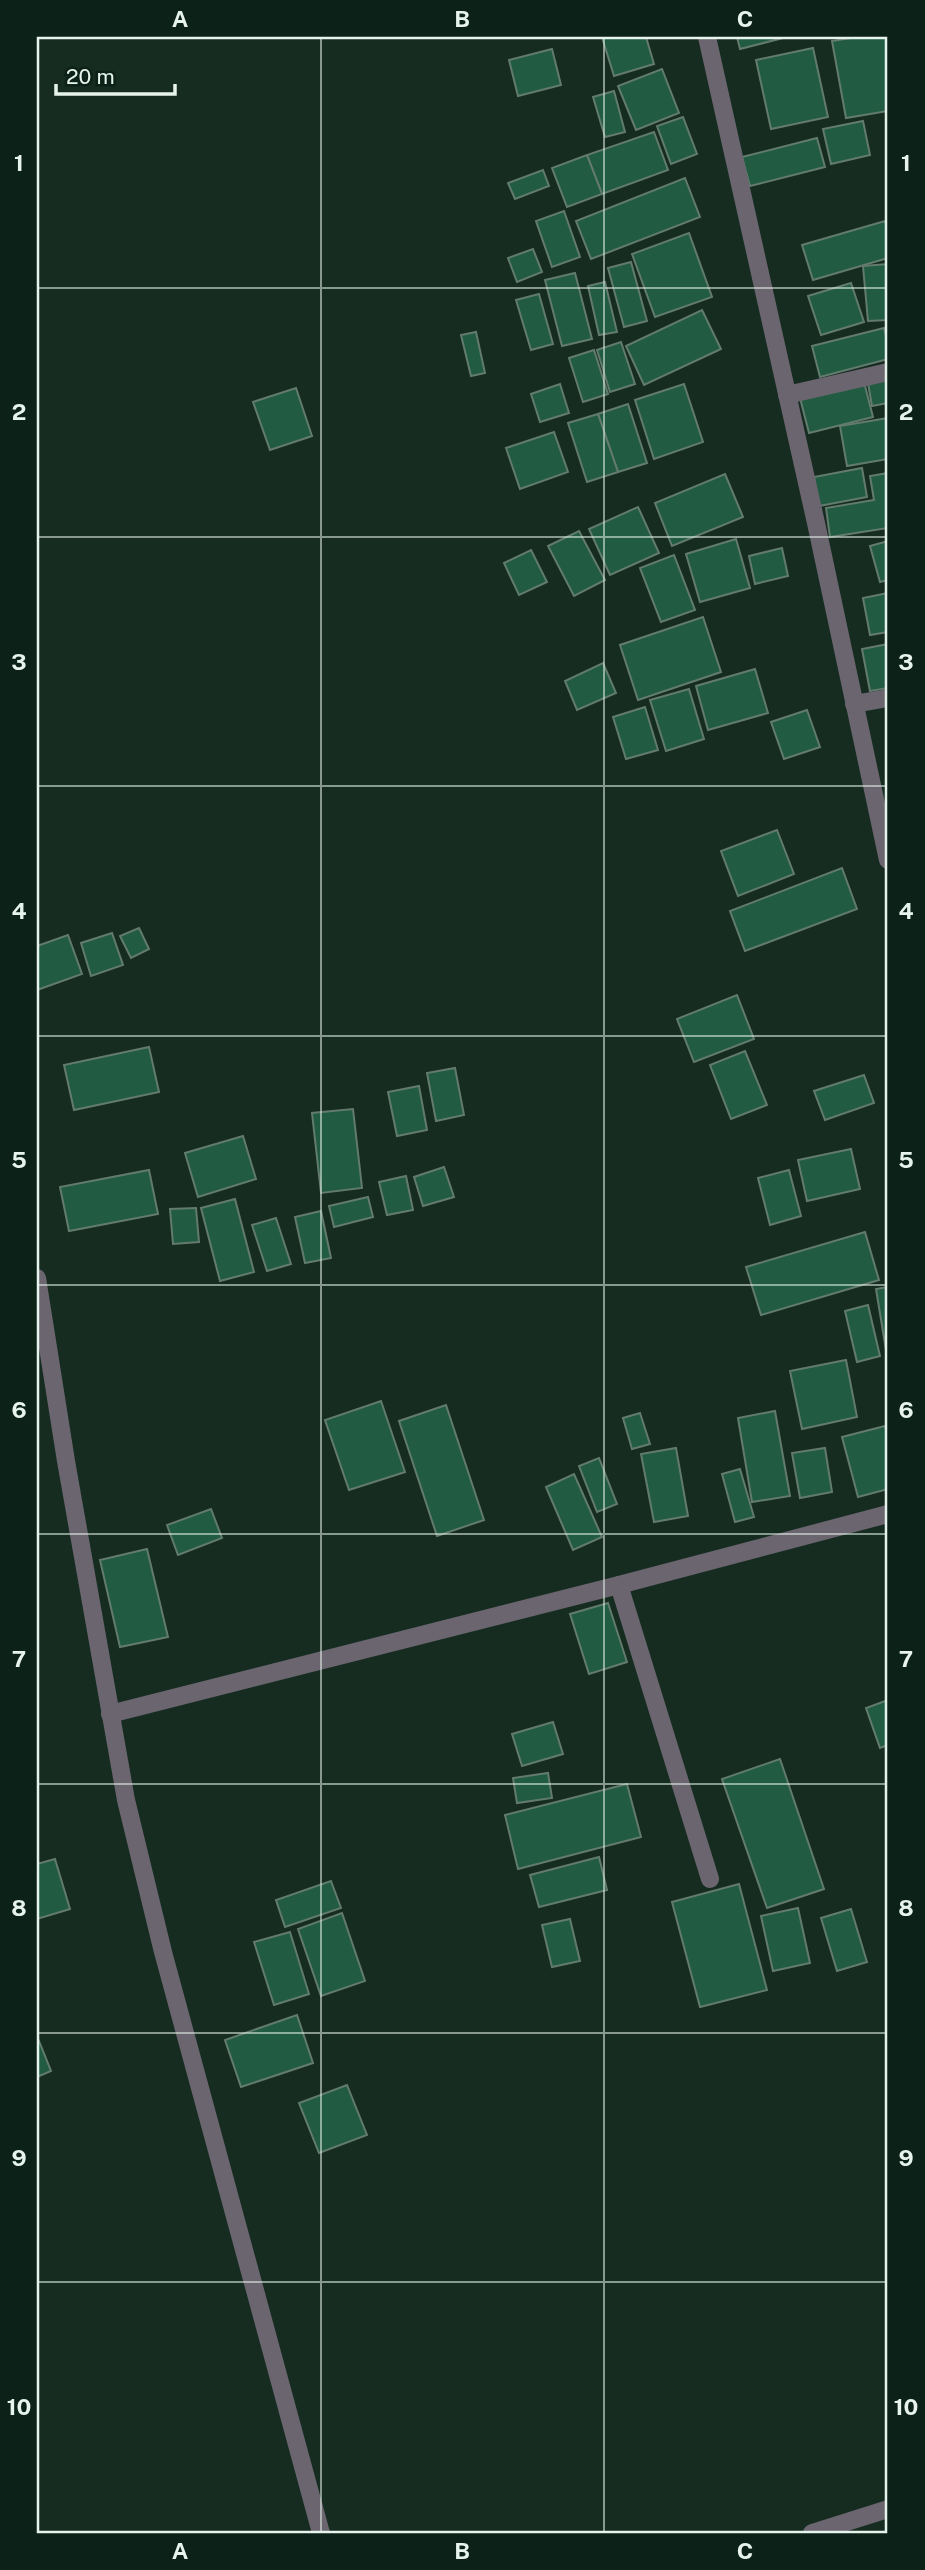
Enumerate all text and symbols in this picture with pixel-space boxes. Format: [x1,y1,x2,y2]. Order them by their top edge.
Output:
text: A [172,5,189,32]
text: B [454,5,470,32]
text: C [737,5,753,32]
scale bar [56,52,175,96]
text: 20 m [66,64,115,89]
text: 1 [14,149,24,176]
text: 1 [901,149,911,176]
text: 2 [12,398,26,425]
text: 2 [899,398,913,425]
text: 3 [11,648,27,675]
text: 3 [898,648,914,675]
text: 4 [11,897,27,924]
text: 4 [898,897,914,924]
text: 5 [11,1146,27,1173]
text: 5 [898,1146,914,1173]
text: 6 [11,1396,27,1423]
text: 6 [898,1396,914,1423]
text: 7 [12,1645,26,1672]
text: 7 [899,1645,913,1672]
text: 8 [11,1894,27,1921]
text: 8 [898,1894,914,1921]
text: 9 [11,2144,27,2171]
text: 9 [898,2144,914,2171]
text: 10 [7,2393,31,2420]
text: 10 [894,2393,918,2420]
text: A [172,2537,189,2564]
text: B [454,2537,470,2564]
text: C [737,2537,753,2564]

